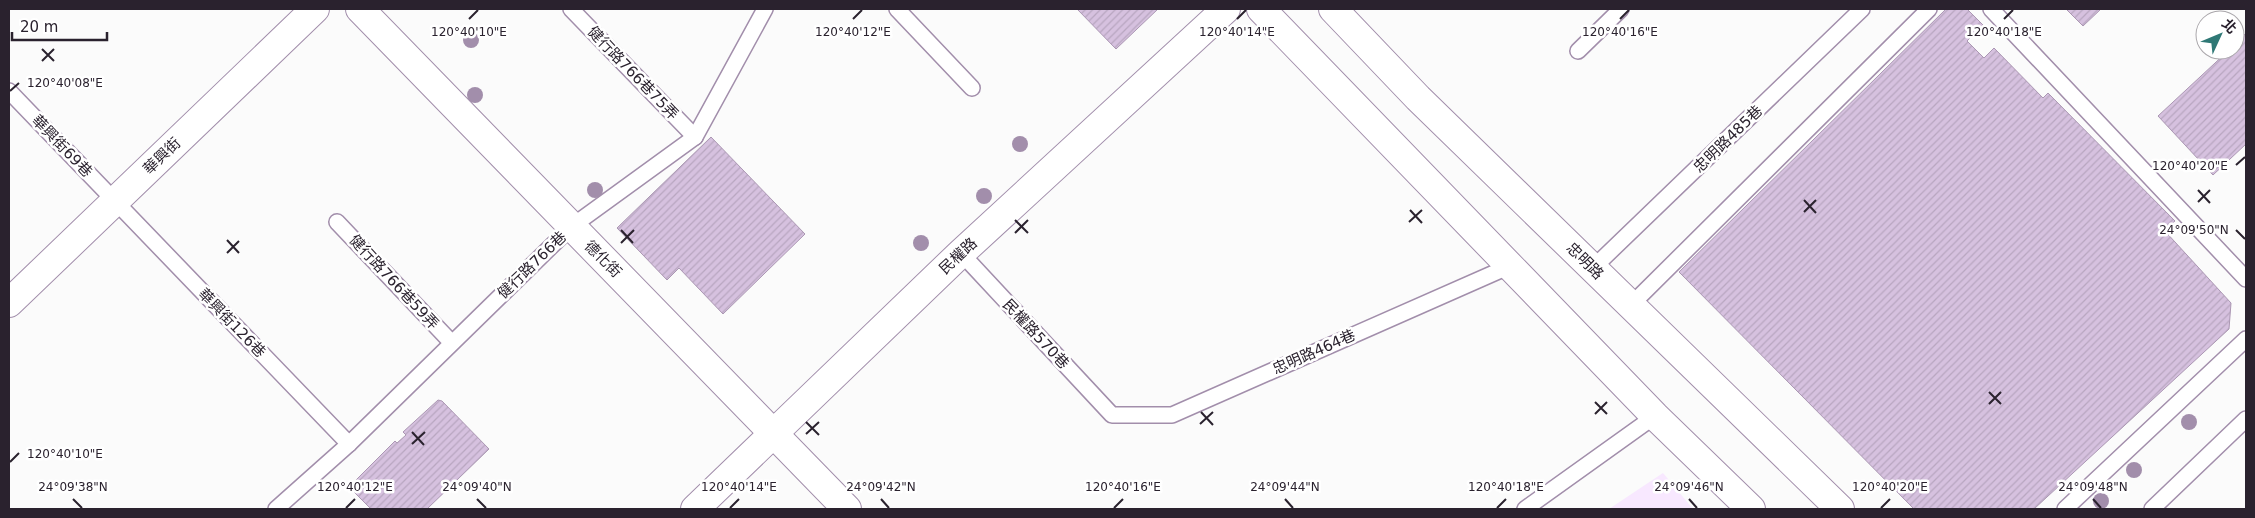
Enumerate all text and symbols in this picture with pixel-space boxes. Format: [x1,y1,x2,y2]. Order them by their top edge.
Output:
scale bar [12,10,108,42]
north arrow [2195,10,2245,60]
text: 北 [2219,15,2240,37]
text: 20 m [20,18,58,36]
street label: 健行路766巷75弄 [584,23,682,123]
text: 120°40'10"E [431,25,507,39]
text: 120°40'12"E [815,25,891,39]
text: 120°40'14"E [1199,25,1275,39]
text: 120°40'16"E [1582,25,1658,39]
text: 120°40'18"E [1966,25,2042,39]
text: 120°40'08"E [27,76,103,90]
street label: 忠明路485巷 [1690,102,1766,176]
street label: 華興街69巷 [28,111,96,181]
street label: 華興街 [140,134,184,178]
text: 120°40'20"E [2152,159,2228,173]
text: 24°09'50"N [2159,223,2229,237]
street label: 健行路766巷 [494,228,570,302]
street label: 健行路766巷59弄 [346,231,442,333]
street label: 民權路 [935,234,981,278]
street label: 德化街 [581,237,625,281]
street label: 忠明路 [1563,239,1607,283]
street label: 華興街126巷 [195,285,269,361]
street label: 民權路570巷 [999,295,1073,373]
street label: 忠明路464巷 [1270,326,1358,378]
text: 120°40'10"E [27,447,103,461]
text: 24°09'38"N [38,480,108,494]
text: 120°40'12"E [317,480,393,494]
text: 24°09'40"N [442,480,512,494]
text: 120°40'14"E [701,480,777,494]
text: 24°09'42"N [846,480,916,494]
text: 120°40'16"E [1085,480,1161,494]
text: 24°09'44"N [1250,480,1320,494]
text: 120°40'18"E [1468,480,1544,494]
text: 24°09'46"N [1654,480,1724,494]
text: 120°40'20"E [1852,480,1928,494]
text: 24°09'48"N [2058,480,2128,494]

